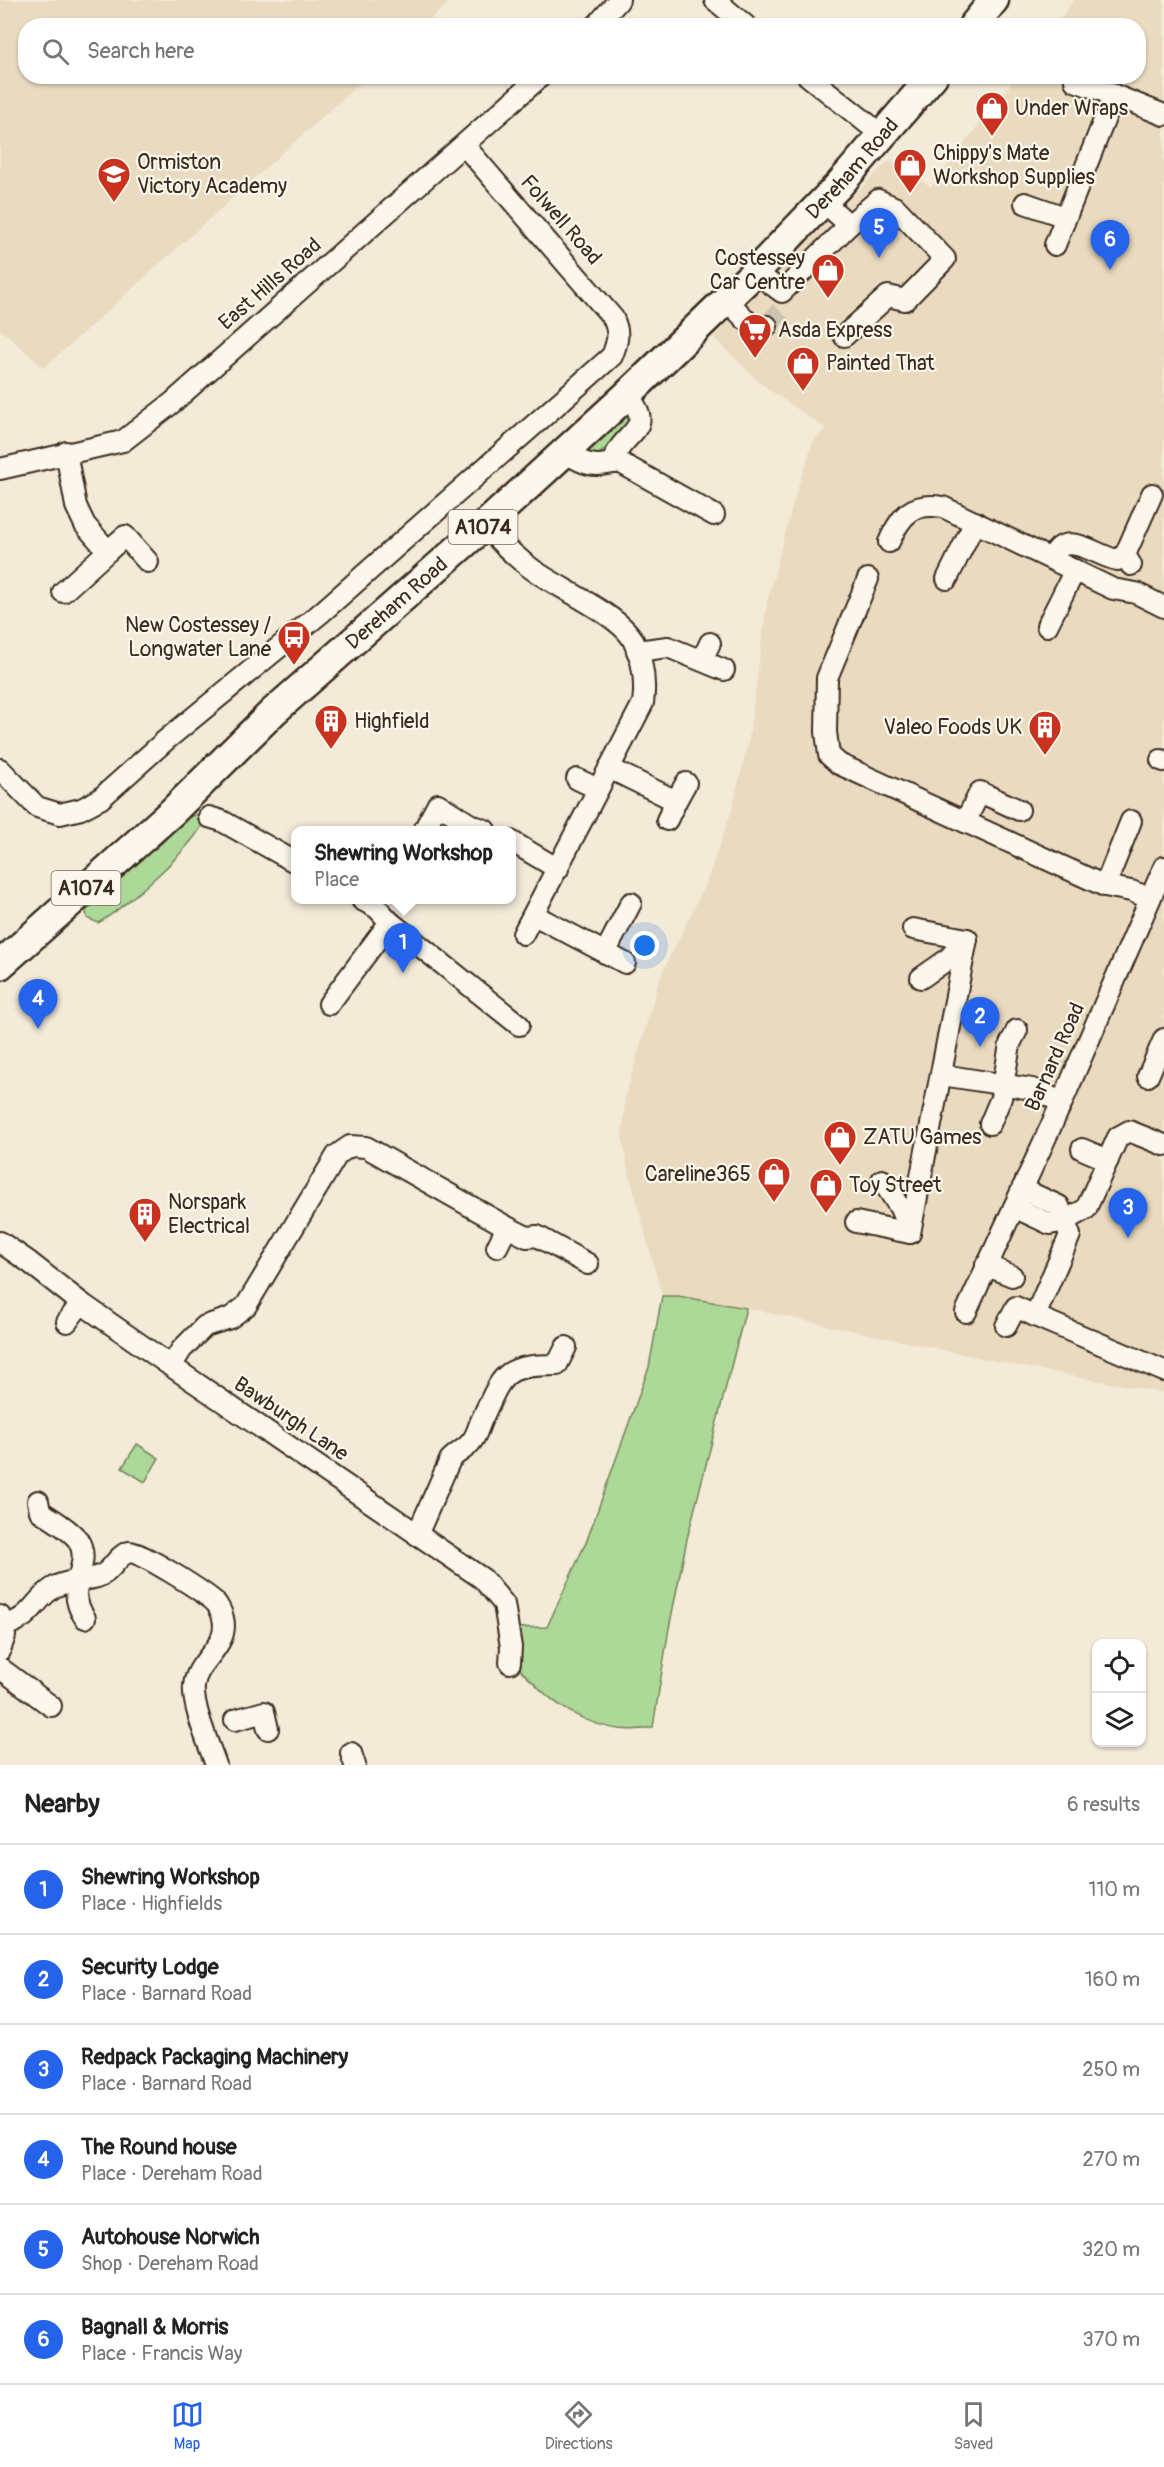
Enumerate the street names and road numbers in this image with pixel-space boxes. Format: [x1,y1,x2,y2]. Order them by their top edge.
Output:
street label: Dereham Road [800,112,905,225]
street label: Folwell Road [515,169,607,271]
street label: East Hills Road [213,232,327,336]
road number: A1074 [448,510,518,544]
street label: Dereham Road [340,551,453,655]
road number: A1074 [52,871,121,905]
street label: Barnard Road [1019,998,1091,1116]
street label: Bawburgh Lane [228,1371,354,1468]

